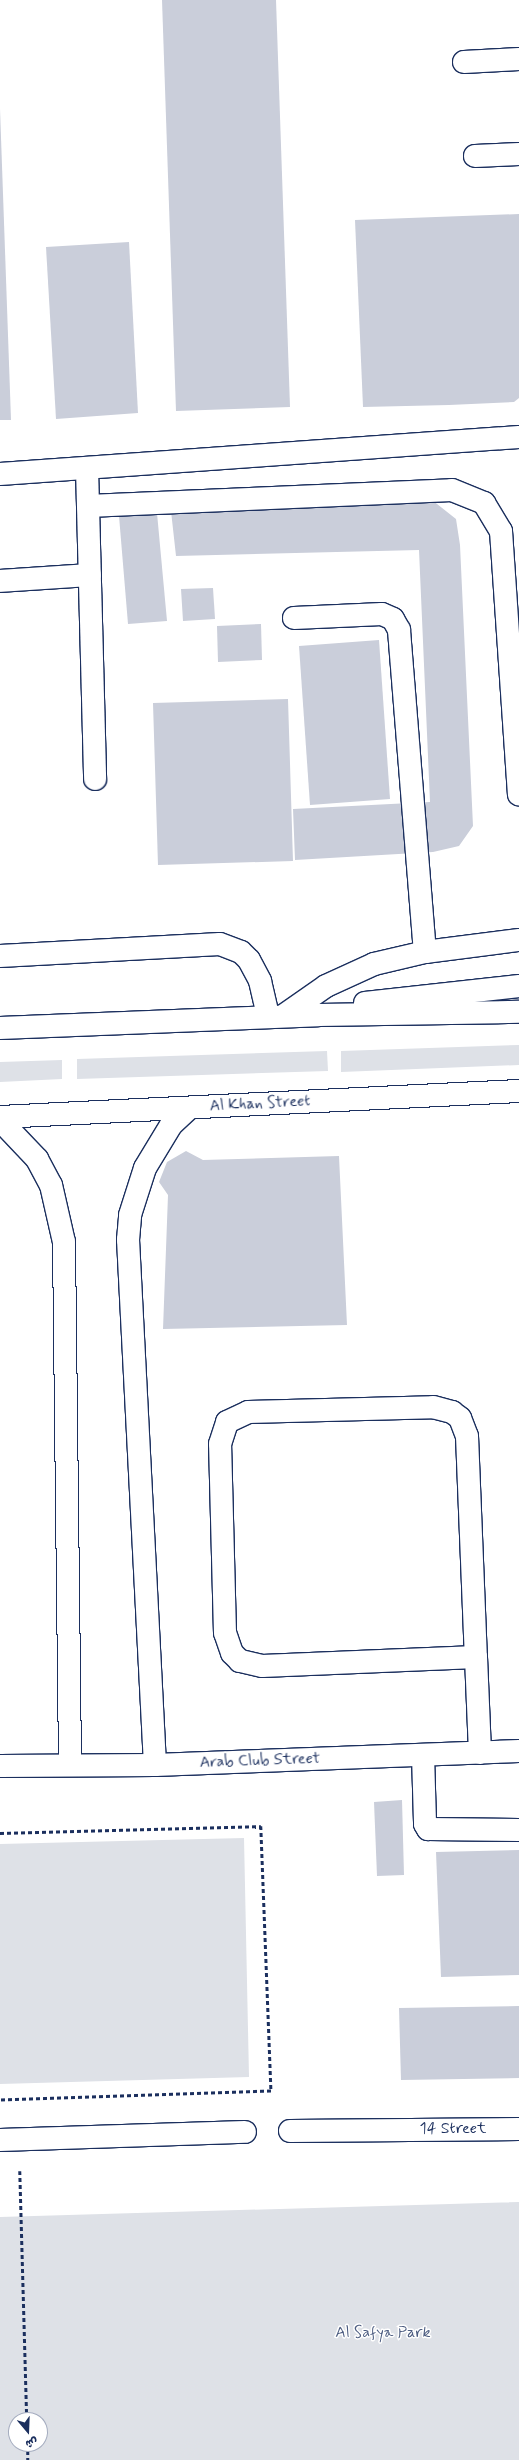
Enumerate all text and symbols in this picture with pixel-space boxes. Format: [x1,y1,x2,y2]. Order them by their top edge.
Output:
street label: Al Khan Street [205,1092,315,1116]
street label: Arab Club Street [200,1749,320,1773]
street label: 14 Street [420,2119,486,2139]
park label: Al Safya Park [336,2323,430,2343]
north arrow [8,2412,48,2452]
text: ش [24,2434,40,2451]

